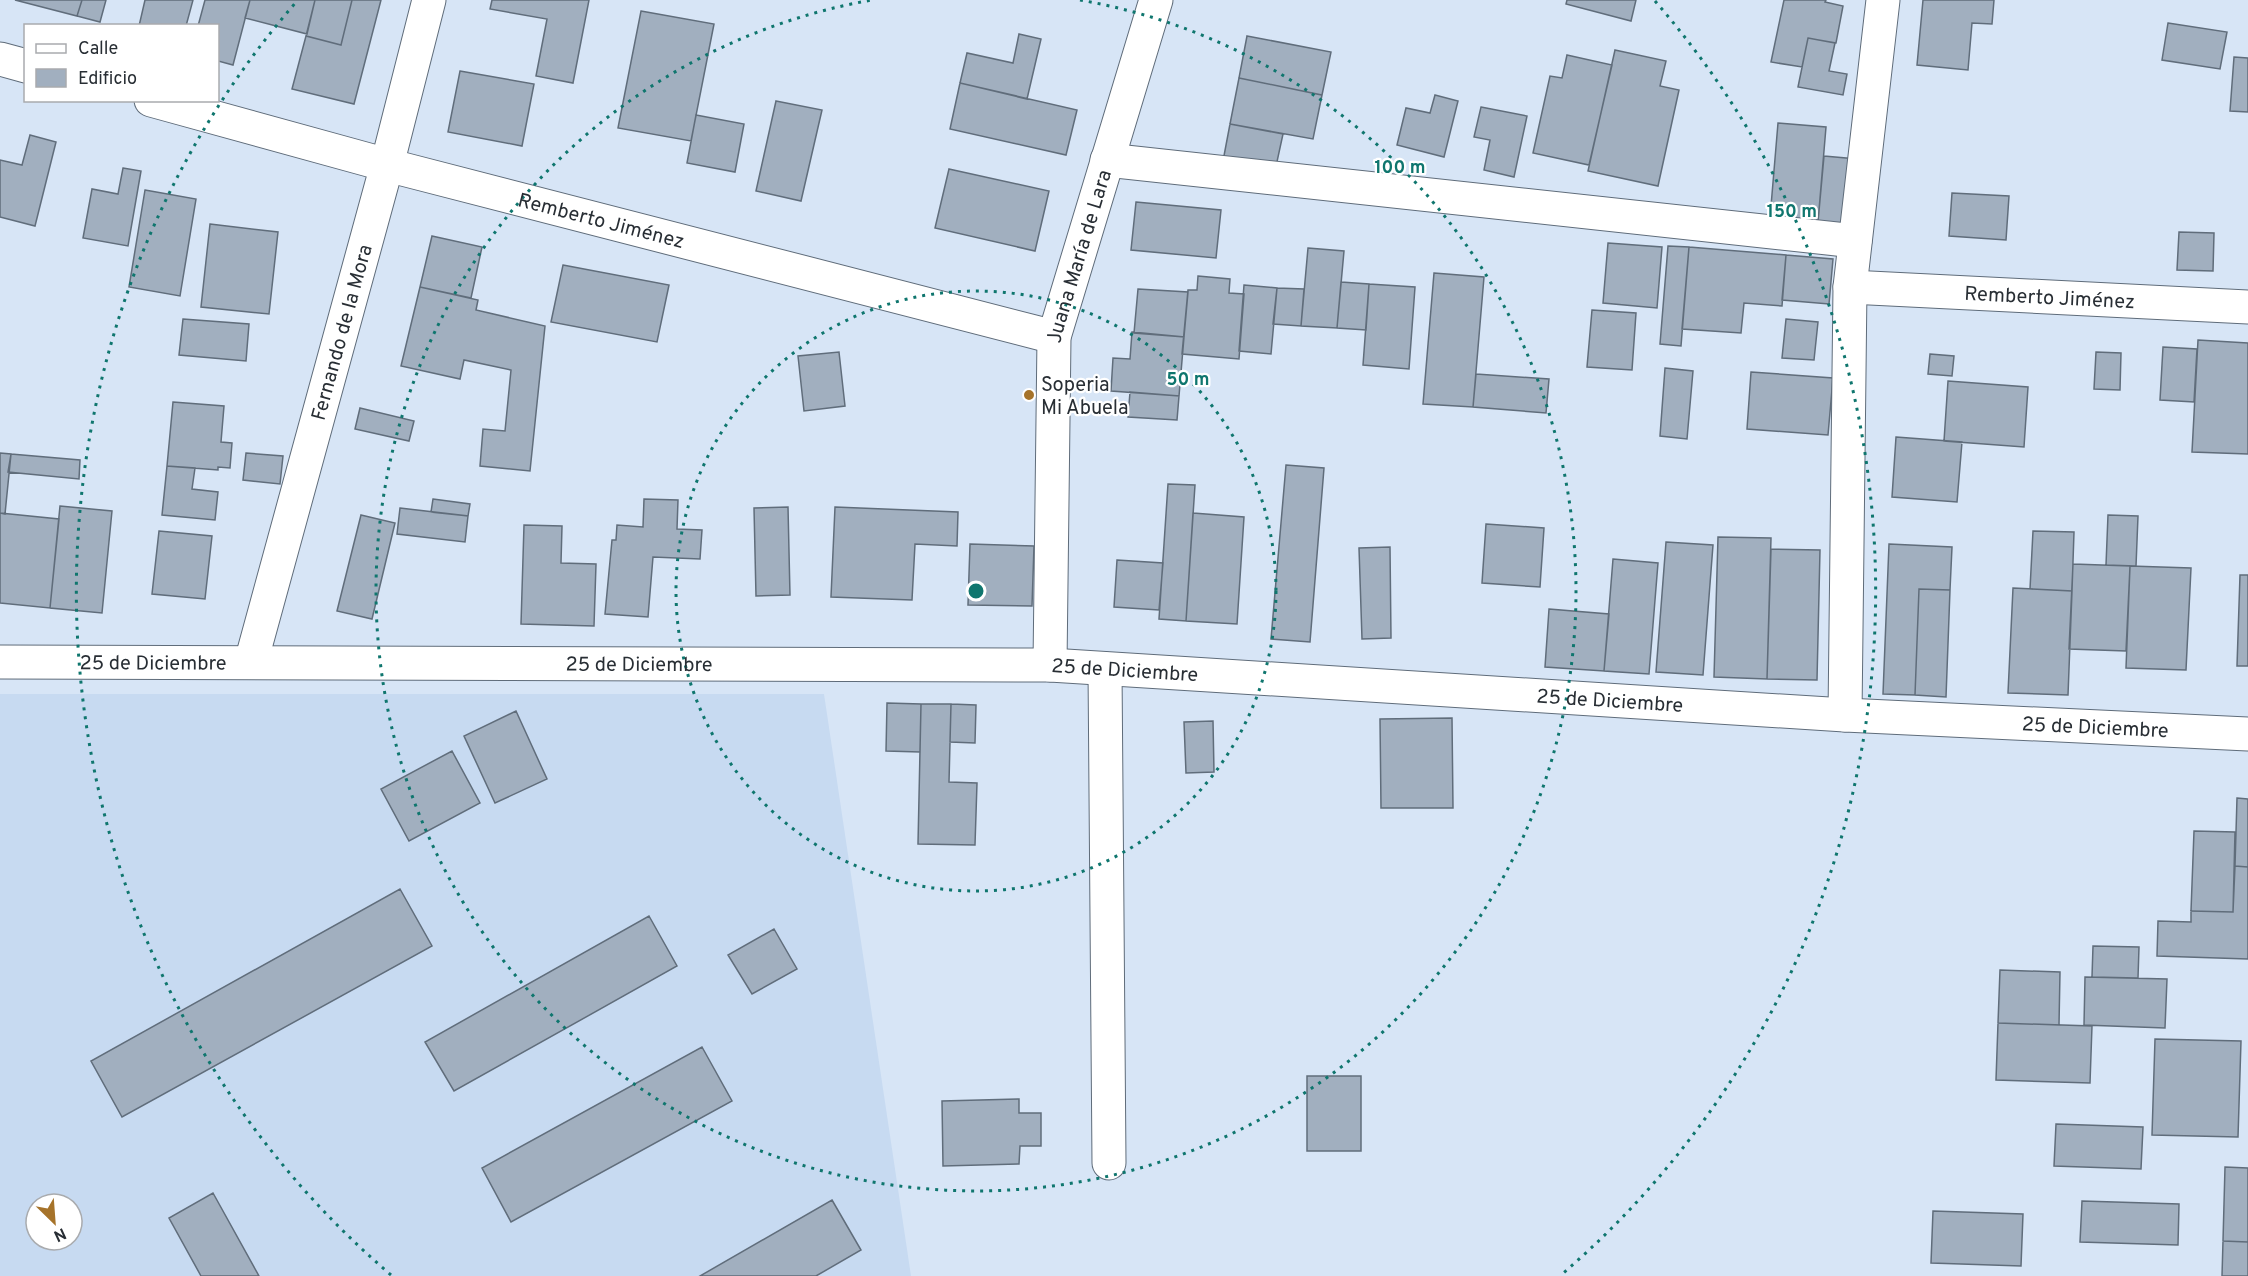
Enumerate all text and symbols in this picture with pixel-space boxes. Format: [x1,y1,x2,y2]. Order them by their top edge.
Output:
legend [24,24,219,102]
text: Calle [78,38,118,61]
text: Edificio [78,68,137,91]
text: 100 m [1374,157,1426,180]
street label: Juana María de Lara [1043,167,1119,344]
street label: Remberto Jiménez [515,188,687,256]
text: 150 m [1767,201,1817,224]
street label: Fernando de la Mora [307,242,380,424]
street label: Remberto Jiménez [1964,282,2136,316]
text: 50 m [1166,369,1210,392]
place label: Soperia Mi Abuela [1041,373,1129,422]
marker: Soperia Mi Abuela [1022,388,1036,402]
centre of rings [966,581,986,601]
street label: 25 de Diciembre [79,651,227,678]
street label: 25 de Diciembre [565,653,713,679]
street label: 25 de Diciembre [1051,654,1199,689]
street label: 25 de Diciembre [1536,685,1684,720]
street label: 25 de Diciembre [2021,712,2169,745]
north arrow [24,1192,84,1252]
text: N [50,1222,69,1245]

